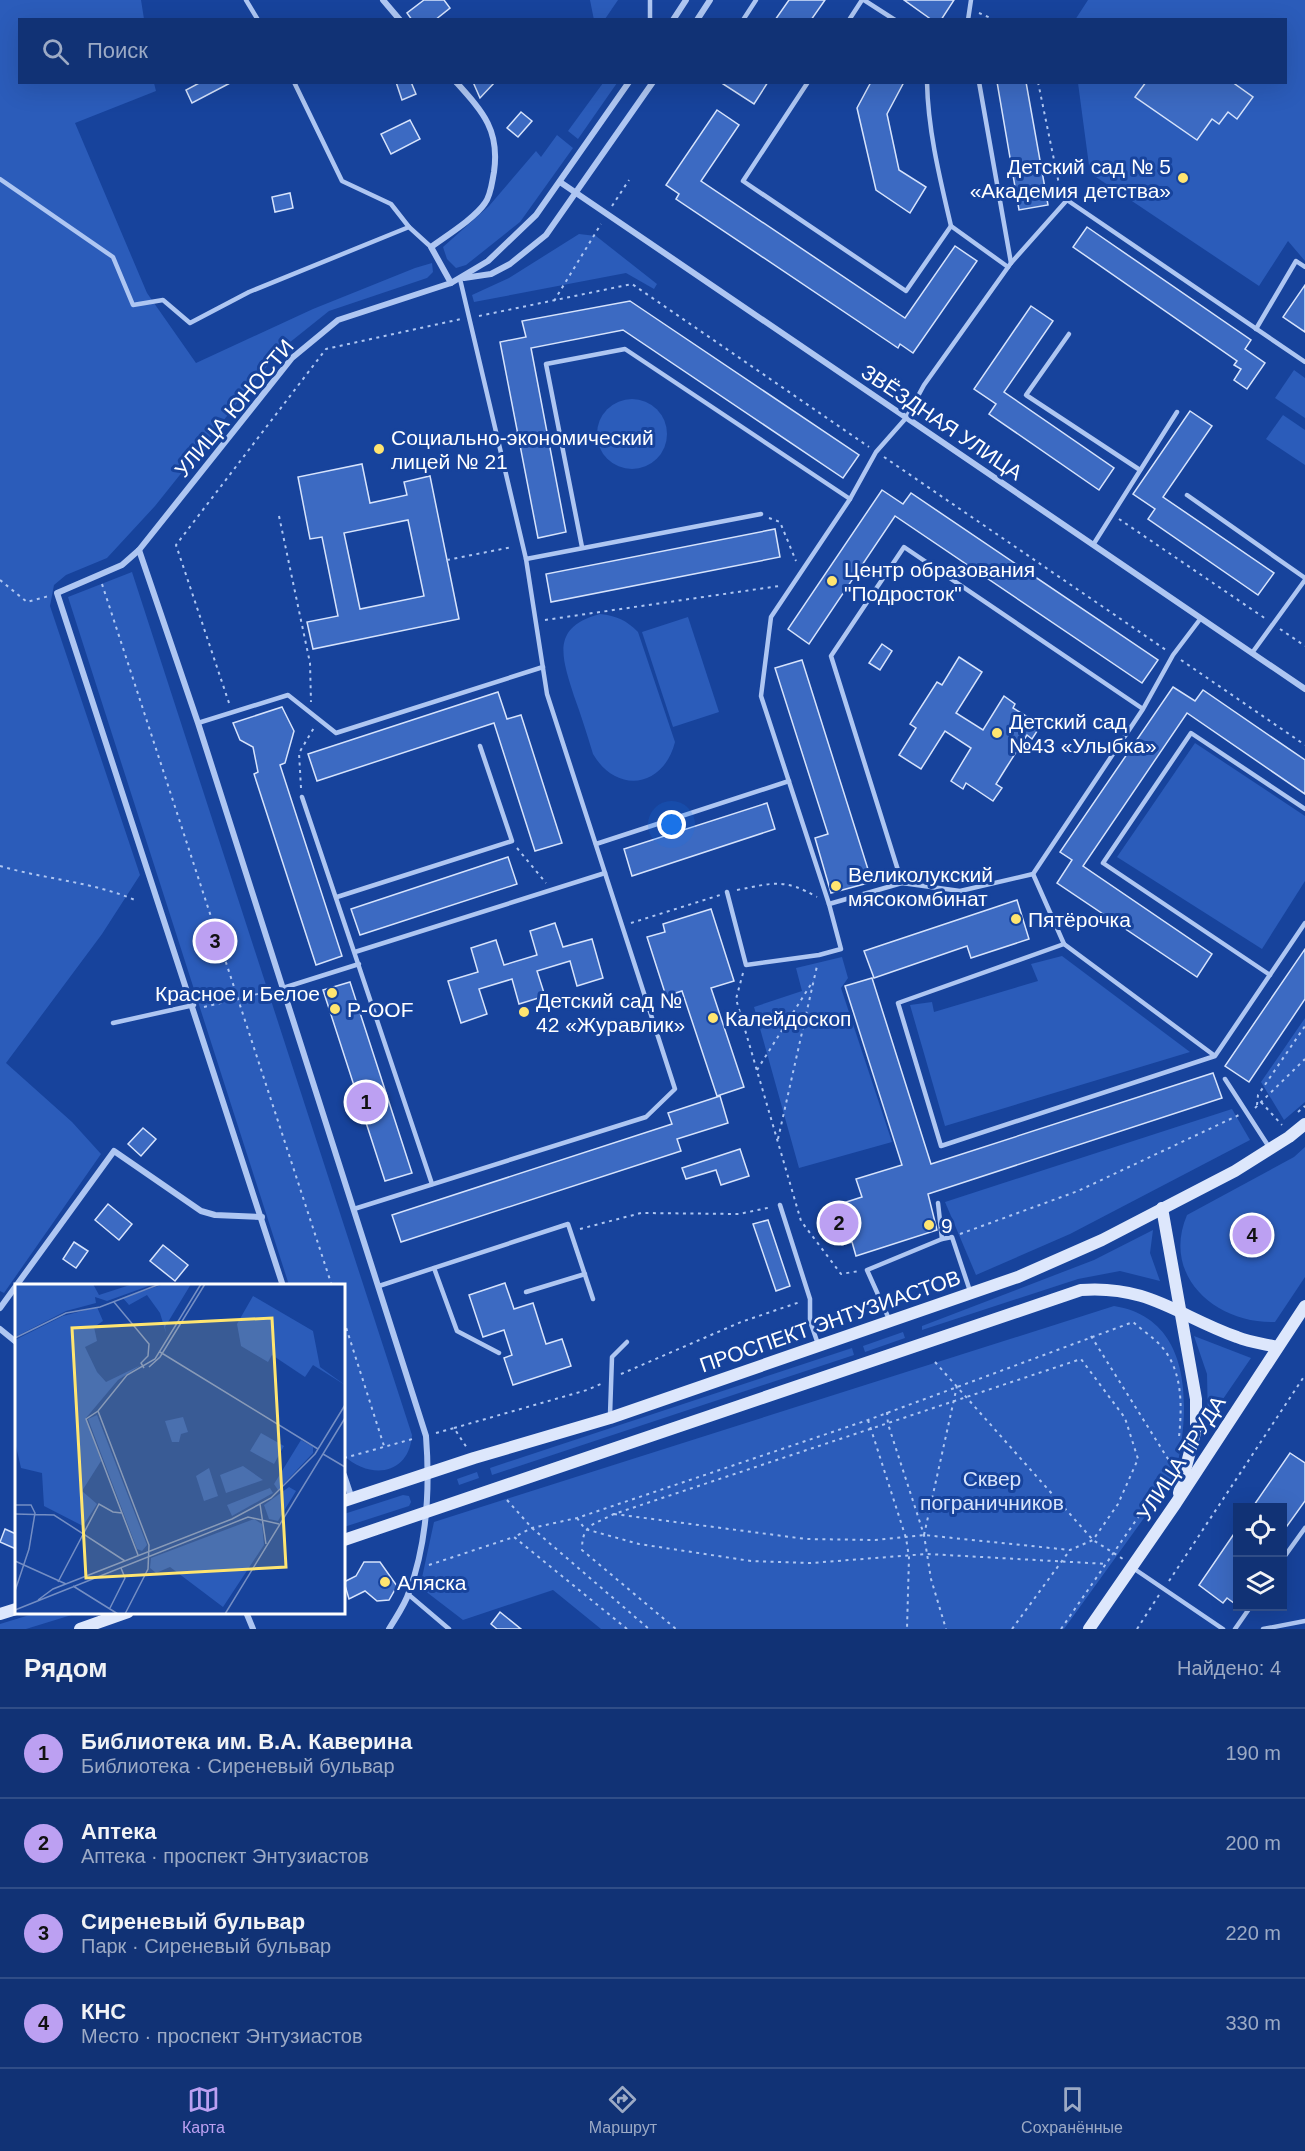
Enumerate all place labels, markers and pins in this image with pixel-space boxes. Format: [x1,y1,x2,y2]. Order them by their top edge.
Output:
place label: Детский сад № 5 «Академия детства» [970,155,1171,202]
marker: Детский сад № 5 «Академия детства» [1176,171,1190,185]
place label: Социально-экономический лицей № 21 [391,426,654,473]
marker: Социально-экономический лицей № 21 [372,442,386,456]
place label: Центр образования "Подросток" [844,558,1035,605]
marker: Центр образования "Подросток" [825,574,839,588]
place label: Детский сад №43 «Улыбка» [1009,710,1157,757]
marker: Детский сад №43 «Улыбка» [990,726,1004,740]
place label: Великолукский мясокомбинат [848,863,993,910]
marker: Великолукский мясокомбинат [829,879,843,893]
place label: Пятёрочка [1028,908,1131,931]
marker: Пятёрочка [1009,912,1023,926]
pin: 3 [196,918,234,964]
place label: Красное и Белое [155,982,320,1005]
marker: Красное и Белое [325,986,339,1000]
place label: Детский сад № 42 «Журавлик» [536,989,685,1036]
place label: P-OOF [347,998,414,1021]
marker: P-OOF [328,1002,342,1016]
marker: Детский сад № 42 «Журавлик» [517,1005,531,1019]
place label: Калейдоскоп [725,1007,851,1030]
marker: Калейдоскоп [706,1011,720,1025]
pin: 1 [346,1080,386,1124]
pin: 2 [820,1200,858,1246]
pin: 4 [1232,1212,1272,1258]
place label: 9 [941,1214,953,1237]
marker: 9 [922,1218,936,1232]
place label: Аляска [397,1571,467,1594]
marker: Аляска [378,1575,392,1589]

